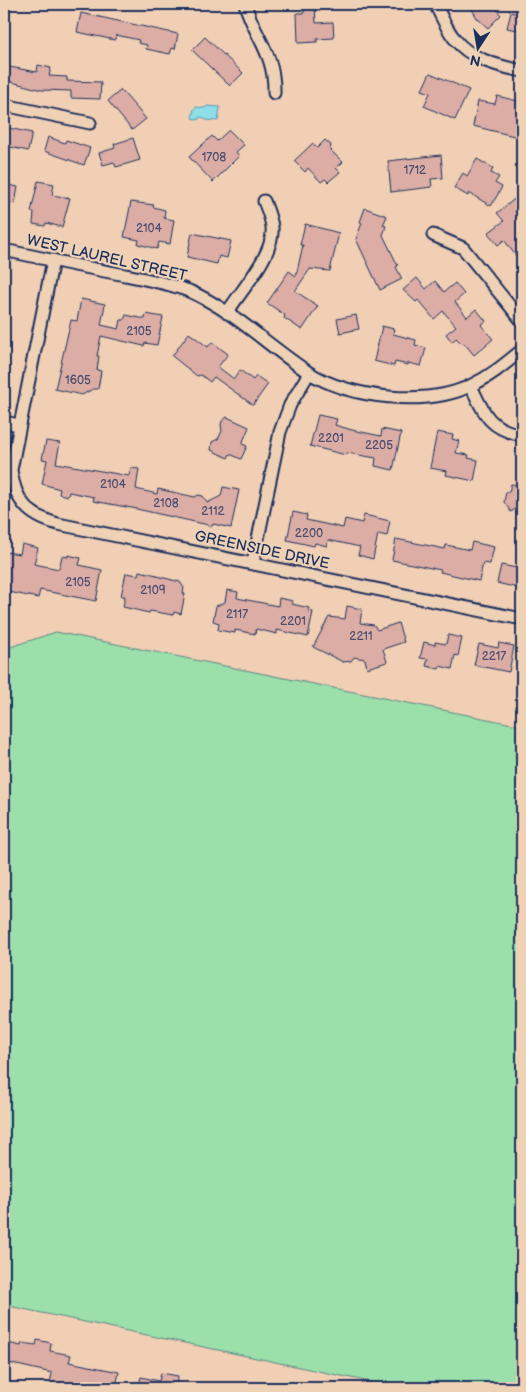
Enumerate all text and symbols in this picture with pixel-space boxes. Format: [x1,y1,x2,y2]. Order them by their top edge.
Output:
north arrow [454,22,504,72]
text: N [468,51,482,70]
house number: 1708 [202,150,226,165]
house number: 1712 [404,163,426,178]
house number: 2104 [136,221,163,236]
street label: WEST LAUREL STREET [25,230,189,286]
house number: 2105 [126,324,152,339]
house number: 1605 [65,373,91,388]
house number: 2201 [318,431,344,446]
house number: 2205 [365,438,393,453]
house number: 2104 [100,477,127,492]
house number: 2108 [153,496,179,511]
house number: 2112 [201,504,225,519]
street label: GREENSIDE DRIVE [193,526,331,574]
house number: 2200 [295,526,323,541]
house number: 2105 [65,575,91,590]
house number: 2109 [140,583,166,598]
house number: 2117 [226,607,248,622]
house number: 2201 [280,614,306,629]
house number: 2211 [349,629,373,644]
house number: 2217 [482,649,506,664]

